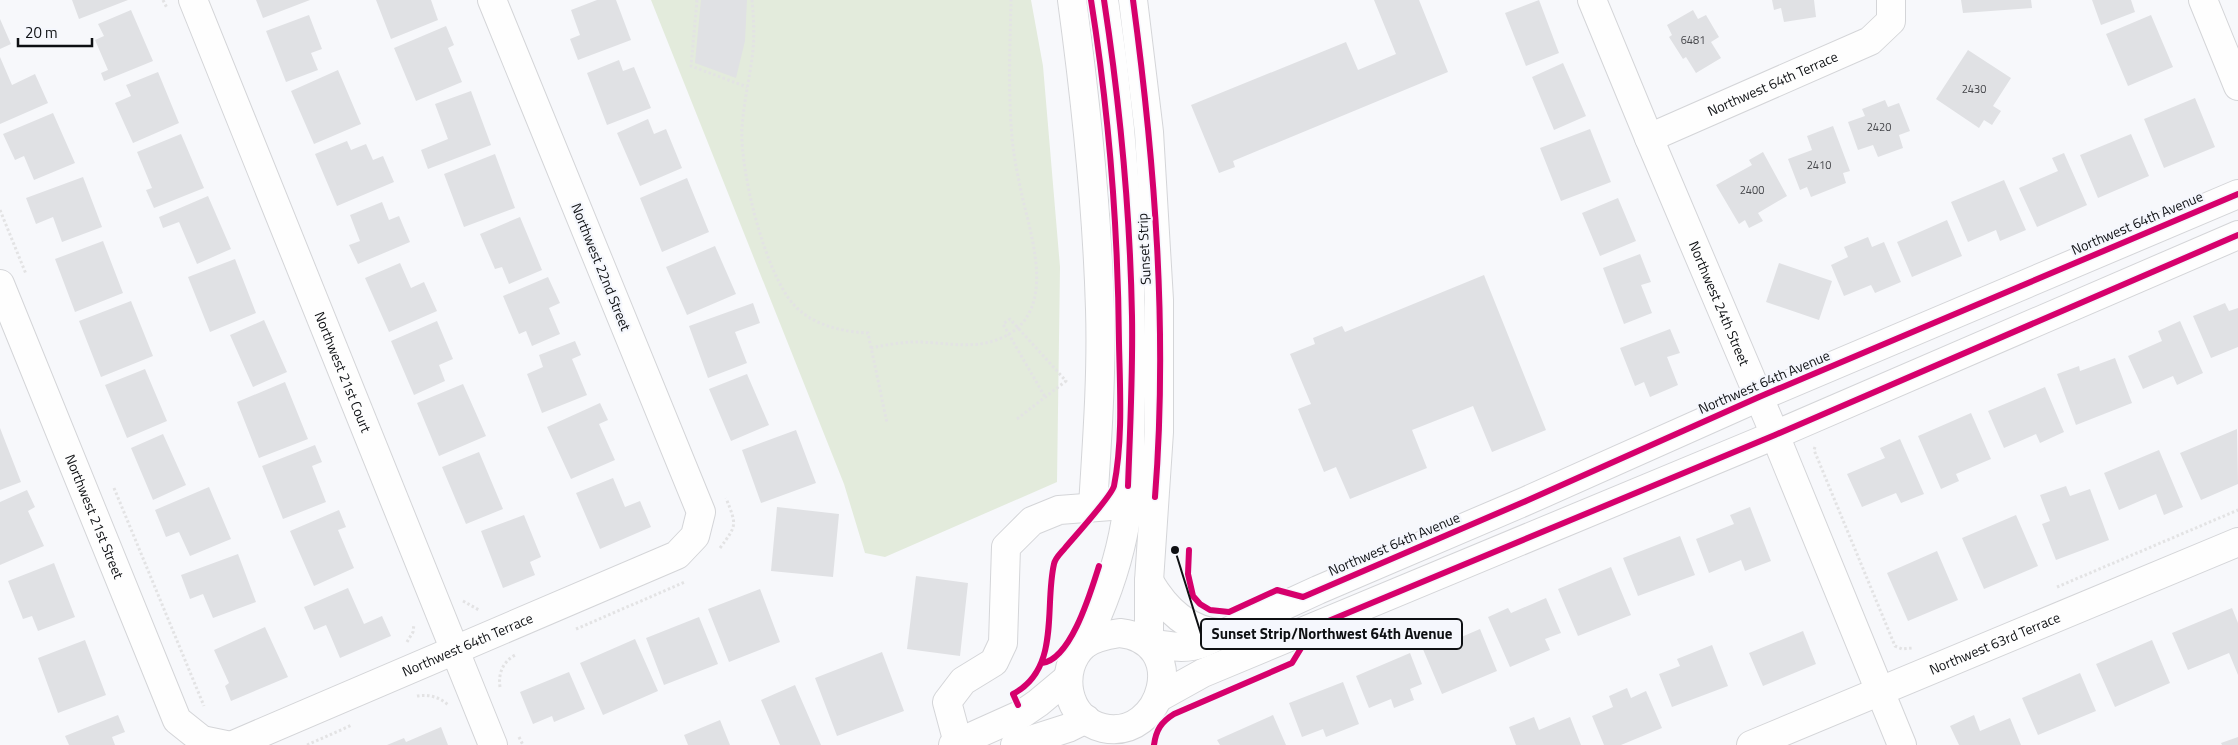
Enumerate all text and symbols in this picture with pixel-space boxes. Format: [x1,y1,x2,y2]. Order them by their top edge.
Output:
scale bar [18,15,91,47]
text: 20 m [25,21,58,44]
house number: 6481 [1681,32,1705,48]
street label: Northwest 64th Terrace [1704,45,1841,121]
house number: 2430 [1962,81,1986,97]
house number: 2420 [1867,119,1891,135]
house number: 2410 [1807,157,1831,173]
house number: 2400 [1740,182,1764,198]
street label: Northwest 64th Avenue [2068,185,2206,260]
street label: Northwest 22nd Street [566,200,637,334]
street label: Sunset Strip [1131,213,1156,285]
street label: Northwest 24th Street [1684,238,1755,369]
street label: Northwest 21st Court [309,308,377,435]
street label: Northwest 64th Avenue [1695,344,1833,419]
street label: Northwest 21st Street [60,451,130,582]
street label: Northwest 64th Avenue [1325,506,1463,581]
street label: Northwest 63rd Terrace [1926,606,2063,680]
street label: Northwest 64th Terrace [399,607,536,682]
callout: Sunset Strip/Northwest 64th Avenue [1201,619,1462,649]
text: Sunset Strip/Northwest 64th Avenue [1212,622,1453,645]

